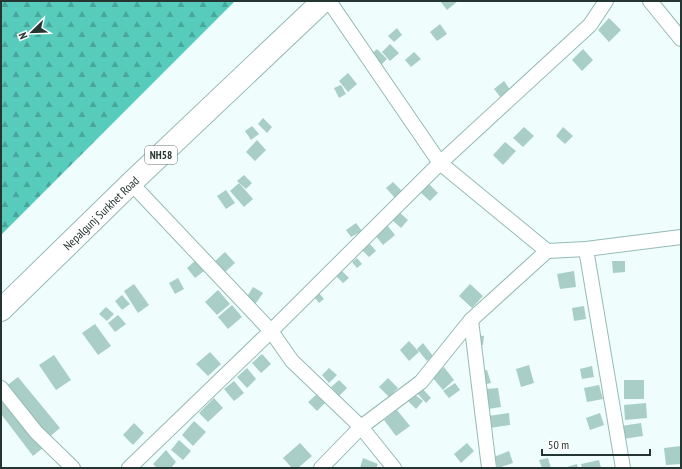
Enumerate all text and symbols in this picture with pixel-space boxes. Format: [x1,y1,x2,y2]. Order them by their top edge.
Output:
north arrow [12,12,52,52]
text: N [15,30,30,41]
road number: NH58 [145,146,177,164]
street label: Nepalgunj Surkhet Road [60,173,142,253]
scale bar [542,431,650,457]
text: 50 m [548,437,569,452]

